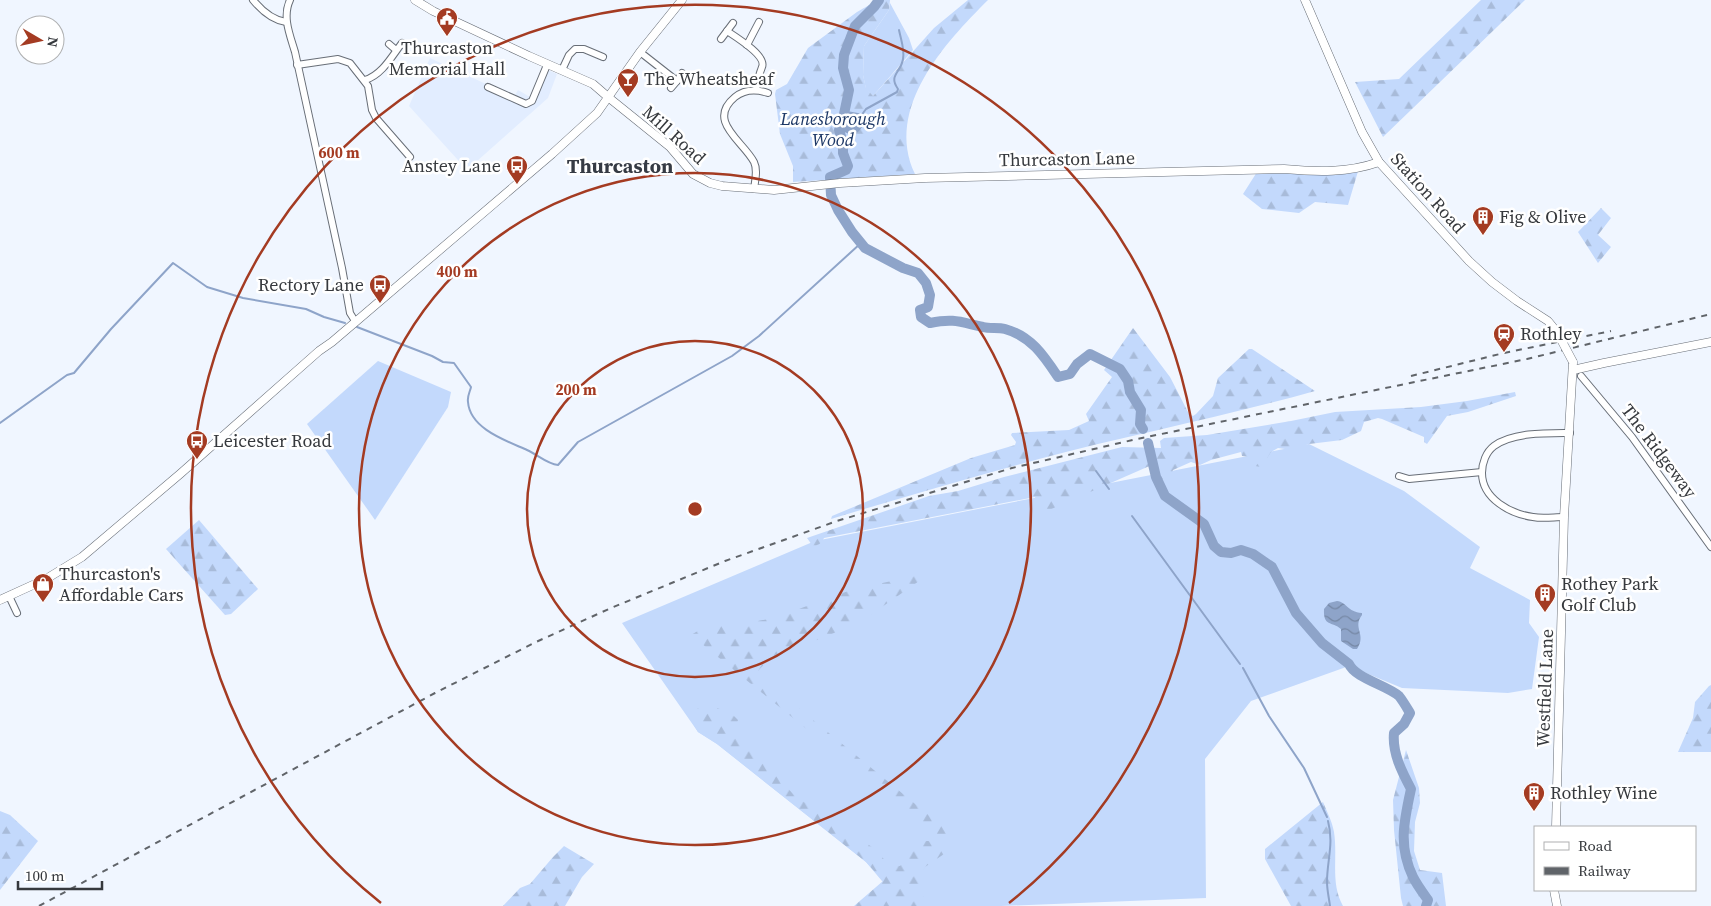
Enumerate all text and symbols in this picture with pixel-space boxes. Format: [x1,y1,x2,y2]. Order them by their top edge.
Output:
public building icon: Thurcaston Memorial Hall [435,6,459,37]
north arrow [15,15,65,65]
text: N [42,35,64,49]
place label: Thurcaston Memorial Hall [389,35,505,81]
place label: The Wheatsheaf [644,66,775,91]
bar icon: The Wheatsheaf [616,67,640,98]
street label: Mill Road [637,99,711,170]
park label: Lanesborough Wood [779,106,886,152]
text: 600 m [318,142,360,163]
street label: Thurcaston Lane [999,145,1135,172]
street label: Station Road [1385,147,1471,239]
district label: Thurcaston [567,152,673,180]
place label: Anstey Lane [402,153,501,178]
bus stop icon: Anstey Lane [505,154,529,185]
place label: Fig & Olive [1499,204,1586,229]
building icon: Fig & Olive [1471,205,1495,236]
text: 400 m [436,261,478,282]
place label: Rectory Lane [258,272,364,297]
bus stop icon: Rectory Lane [368,273,392,304]
place label: Rothley [1520,321,1582,346]
station icon: Rothley [1492,322,1516,353]
text: 200 m [555,379,597,400]
street label: The Ridgeway [1616,398,1704,504]
place label: Leicester Road [213,428,332,453]
bus stop icon: Leicester Road [185,429,209,460]
centre of rings [686,500,704,518]
place label: Thurcaston's Affordable Cars [59,561,184,607]
place label: Rothey Park Golf Club [1561,571,1658,617]
shop icon: Thurcaston's Affordable Cars [31,572,55,603]
building icon: Rothey Park Golf Club [1533,582,1557,613]
street label: Westfield Lane [1530,628,1559,748]
place label: Rothley Wine [1550,780,1658,805]
building icon: Rothley Wine [1522,781,1546,812]
legend [1534,826,1696,891]
text: Road [1578,835,1612,856]
scale bar [18,858,101,890]
text: Railway [1578,860,1631,881]
text: 100 m [25,865,65,886]

